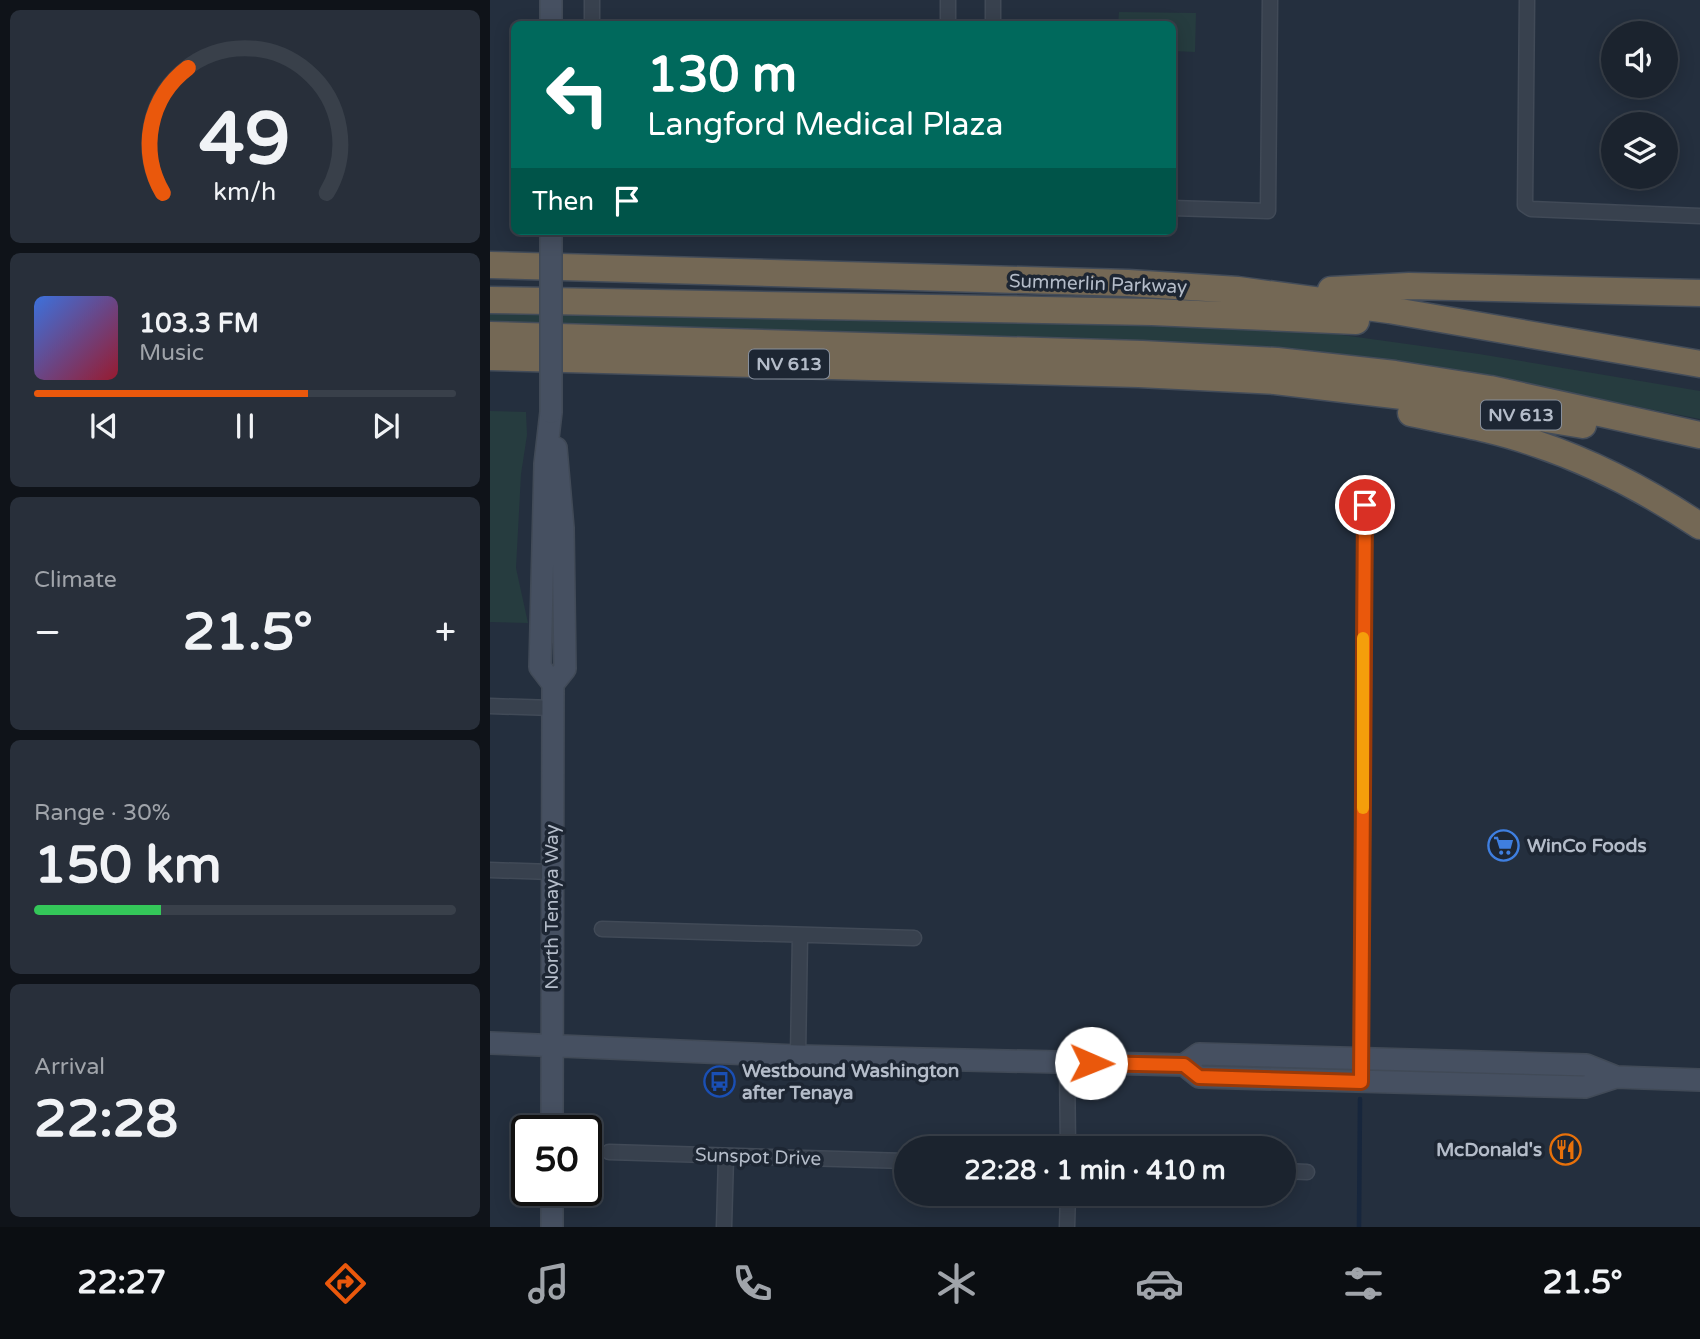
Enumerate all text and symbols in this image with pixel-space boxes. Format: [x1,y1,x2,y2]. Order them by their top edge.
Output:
map controls [1601,21,1678,189]
button: sound [1601,21,1678,98]
text: 130 m [647,46,797,105]
icon: left [532,49,623,140]
text: 49 [199,96,291,184]
text: Langford Medical Plaza [647,106,1003,144]
button: layers [1601,112,1678,189]
text: km/h [214,177,276,207]
icon: arrive [608,182,646,220]
text: Then [532,186,594,217]
street label: Summerlin Parkway [1009,270,1187,298]
text: 103.3 FM [139,308,259,339]
text: Music [139,339,204,367]
road number: NV 613 [749,350,829,378]
road number: NV 613 [1481,400,1561,430]
icon: previous [85,407,123,445]
icon: pause [226,407,264,445]
icon: next [367,407,405,445]
pin [1335,475,1395,535]
icon: arrive [1346,486,1384,524]
text: Climate [34,566,117,594]
text: 21.5° [183,601,313,664]
text: − [34,610,61,656]
text: + [435,610,456,656]
text: Range · 30% [34,799,170,827]
street label: North Tenaya Way [541,824,563,990]
supermarket icon: WinCo Foods [1487,829,1521,863]
text: 150 km [34,834,222,897]
place label: WinCo Foods [1527,835,1647,857]
position arrow [1054,1026,1128,1100]
text: Arrival [34,1053,105,1081]
place label: Westbound Washington after Tenaya [742,1060,959,1105]
bus stop icon: Westbound Washington after Tenaya [702,1065,736,1099]
text: 22:28 [34,1088,178,1151]
speed limit sign: 50 [511,1115,602,1206]
restaurant icon: McDonald's [1548,1133,1582,1167]
place label: McDonald's [1436,1139,1542,1161]
street label: Sunspot Drive [695,1144,821,1170]
text: 22:28 · 1 min · 410 m [964,1155,1226,1186]
icon: directions [321,1259,370,1308]
icon: music [524,1259,573,1308]
icon: phone [728,1259,777,1308]
icon: climate [932,1259,981,1308]
icon: car [1135,1259,1184,1308]
icon: filters [1339,1259,1388,1308]
text: 22:27 [77,1264,166,1302]
text: 21.5° [1543,1264,1623,1302]

